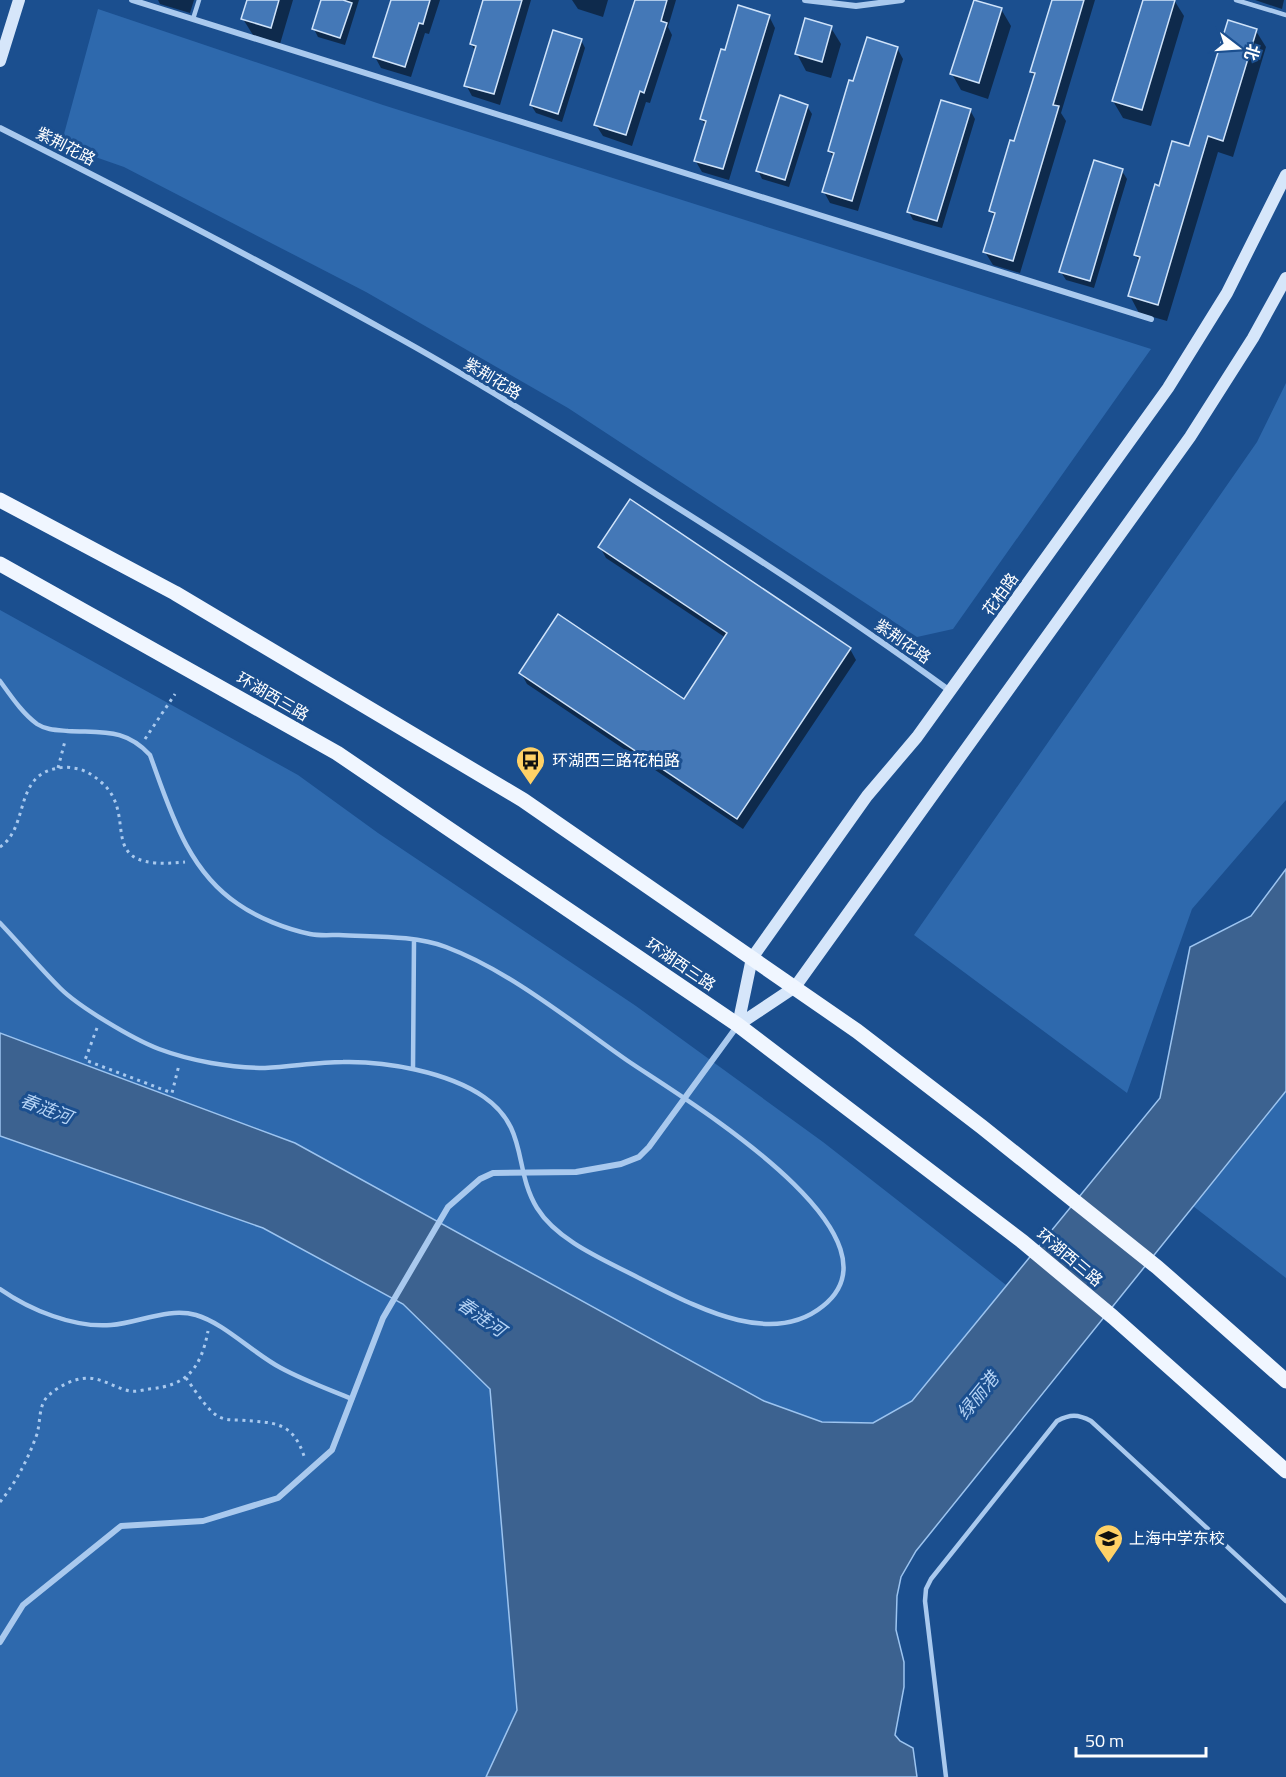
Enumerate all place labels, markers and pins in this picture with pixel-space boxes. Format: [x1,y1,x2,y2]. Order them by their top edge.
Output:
bus stop icon: 环湖西三路花柏路 [515,744,547,786]
place label: 环湖西三路花柏路 [552,748,680,772]
school or university icon: 上海中学东校 [1092,1522,1124,1564]
place label: 上海中学东校 [1129,1526,1225,1550]

